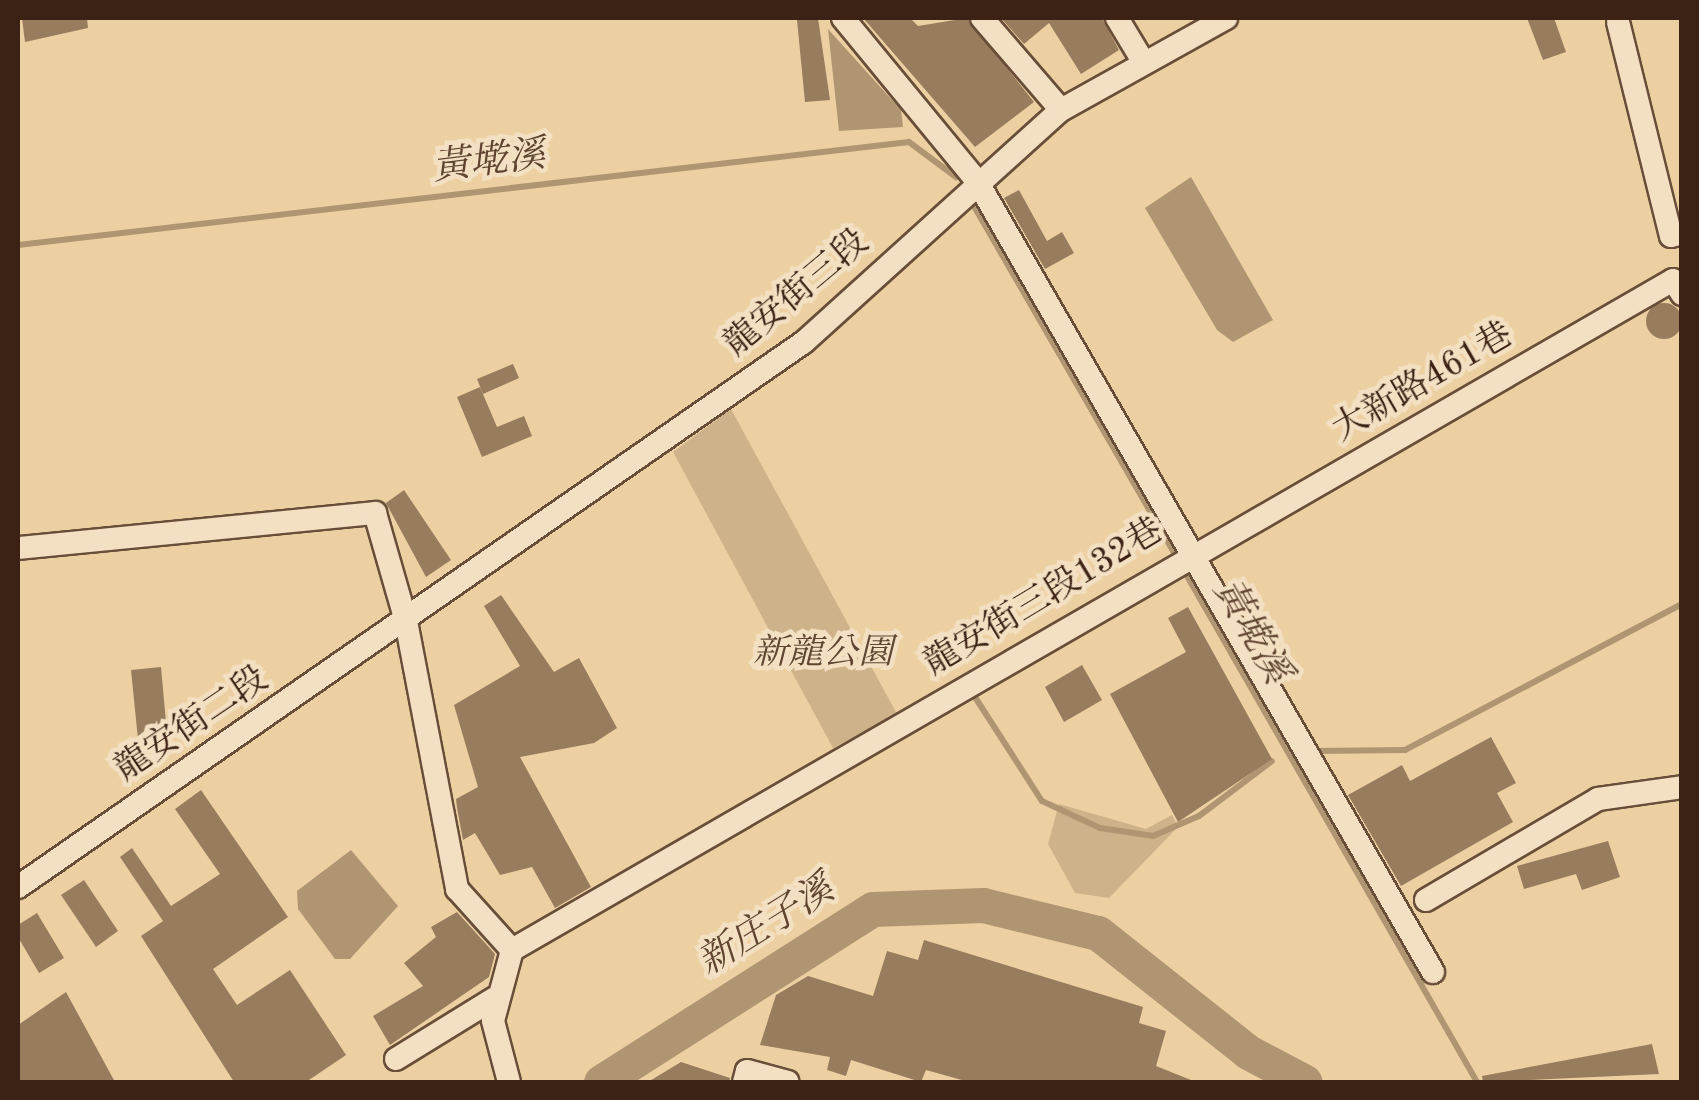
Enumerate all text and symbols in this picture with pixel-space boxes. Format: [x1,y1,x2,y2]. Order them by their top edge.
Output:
water label: 黃墘溪 [430,133,548,193]
street label: 龍安街三段 [716,222,878,366]
street label: 大新路461巷 [1326,315,1520,451]
street label: 龍安街三段132巷 [917,510,1171,686]
water label: 黃墘溪 [1202,571,1298,693]
park label: 新龍公園 [753,633,893,675]
street label: 龍安街二段 [108,659,276,791]
water label: 新庄子溪 [690,867,844,987]

